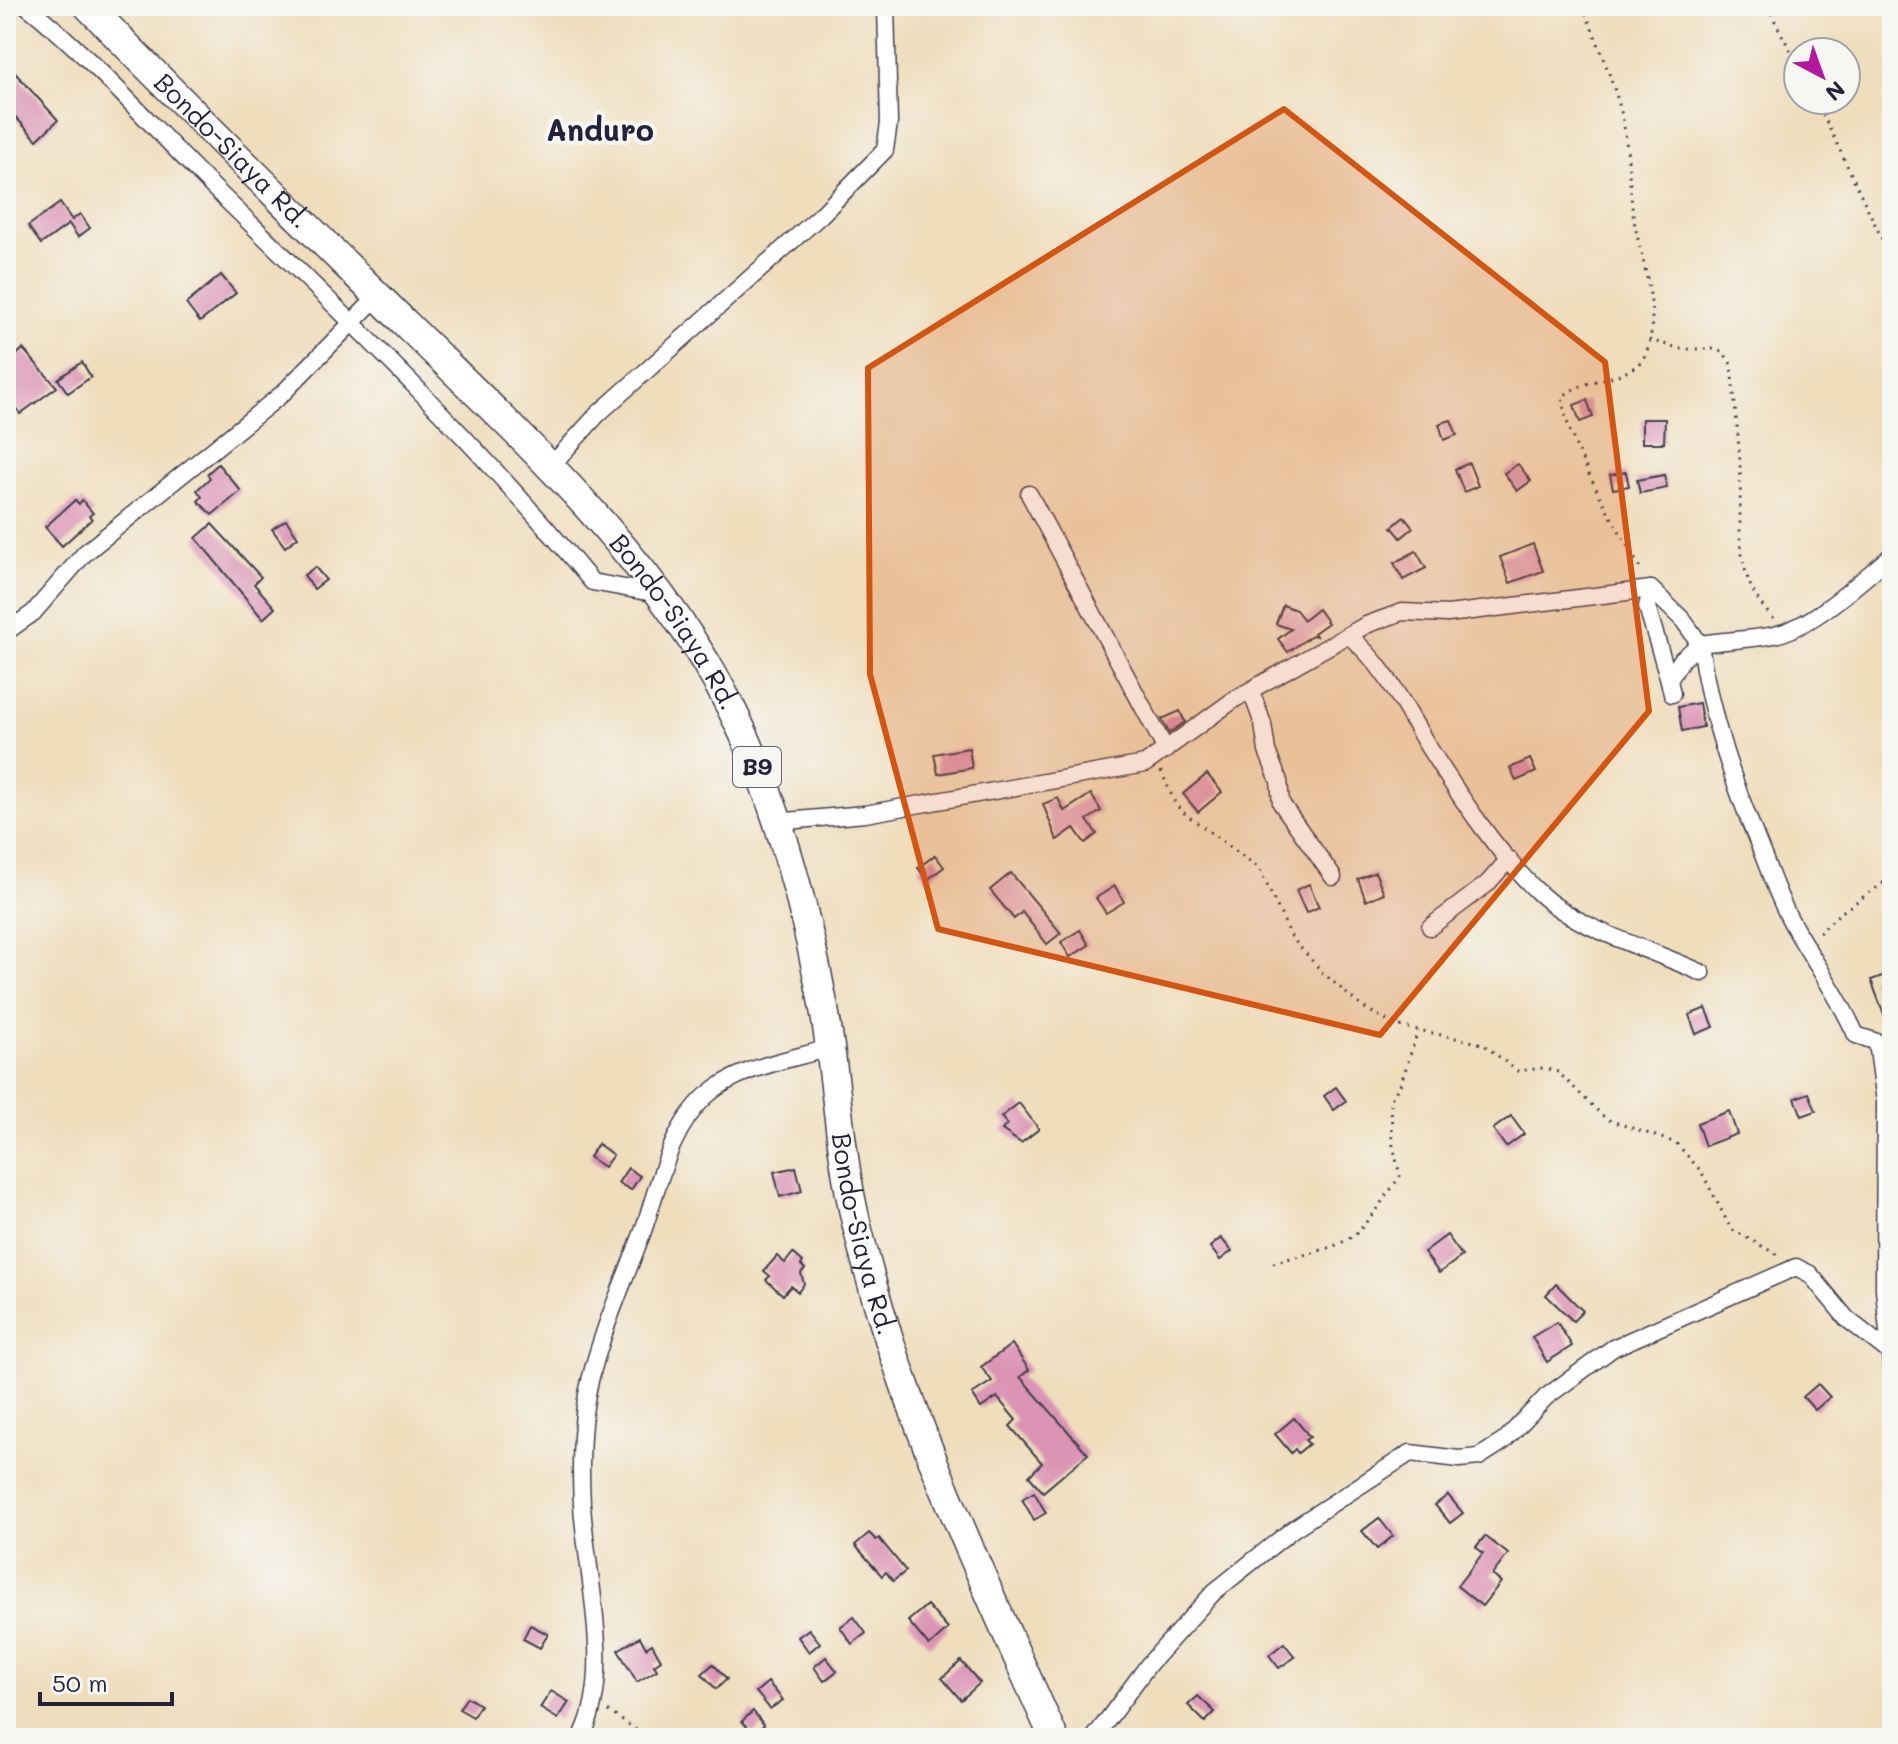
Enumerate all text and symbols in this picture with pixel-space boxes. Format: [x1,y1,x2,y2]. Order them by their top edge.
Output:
north arrow [1782,36,1862,116]
street label: Bondo-Siaya Rd. [147,65,317,235]
text: N [1820,75,1851,108]
district label: Anduro [546,109,654,149]
street label: Bondo-Siaya Rd. [603,526,747,715]
road number: B9 [733,747,781,787]
street label: Bondo-Siaya Rd. [825,1131,905,1339]
scale bar [40,1656,172,1706]
text: 50 m [52,1667,108,1698]

